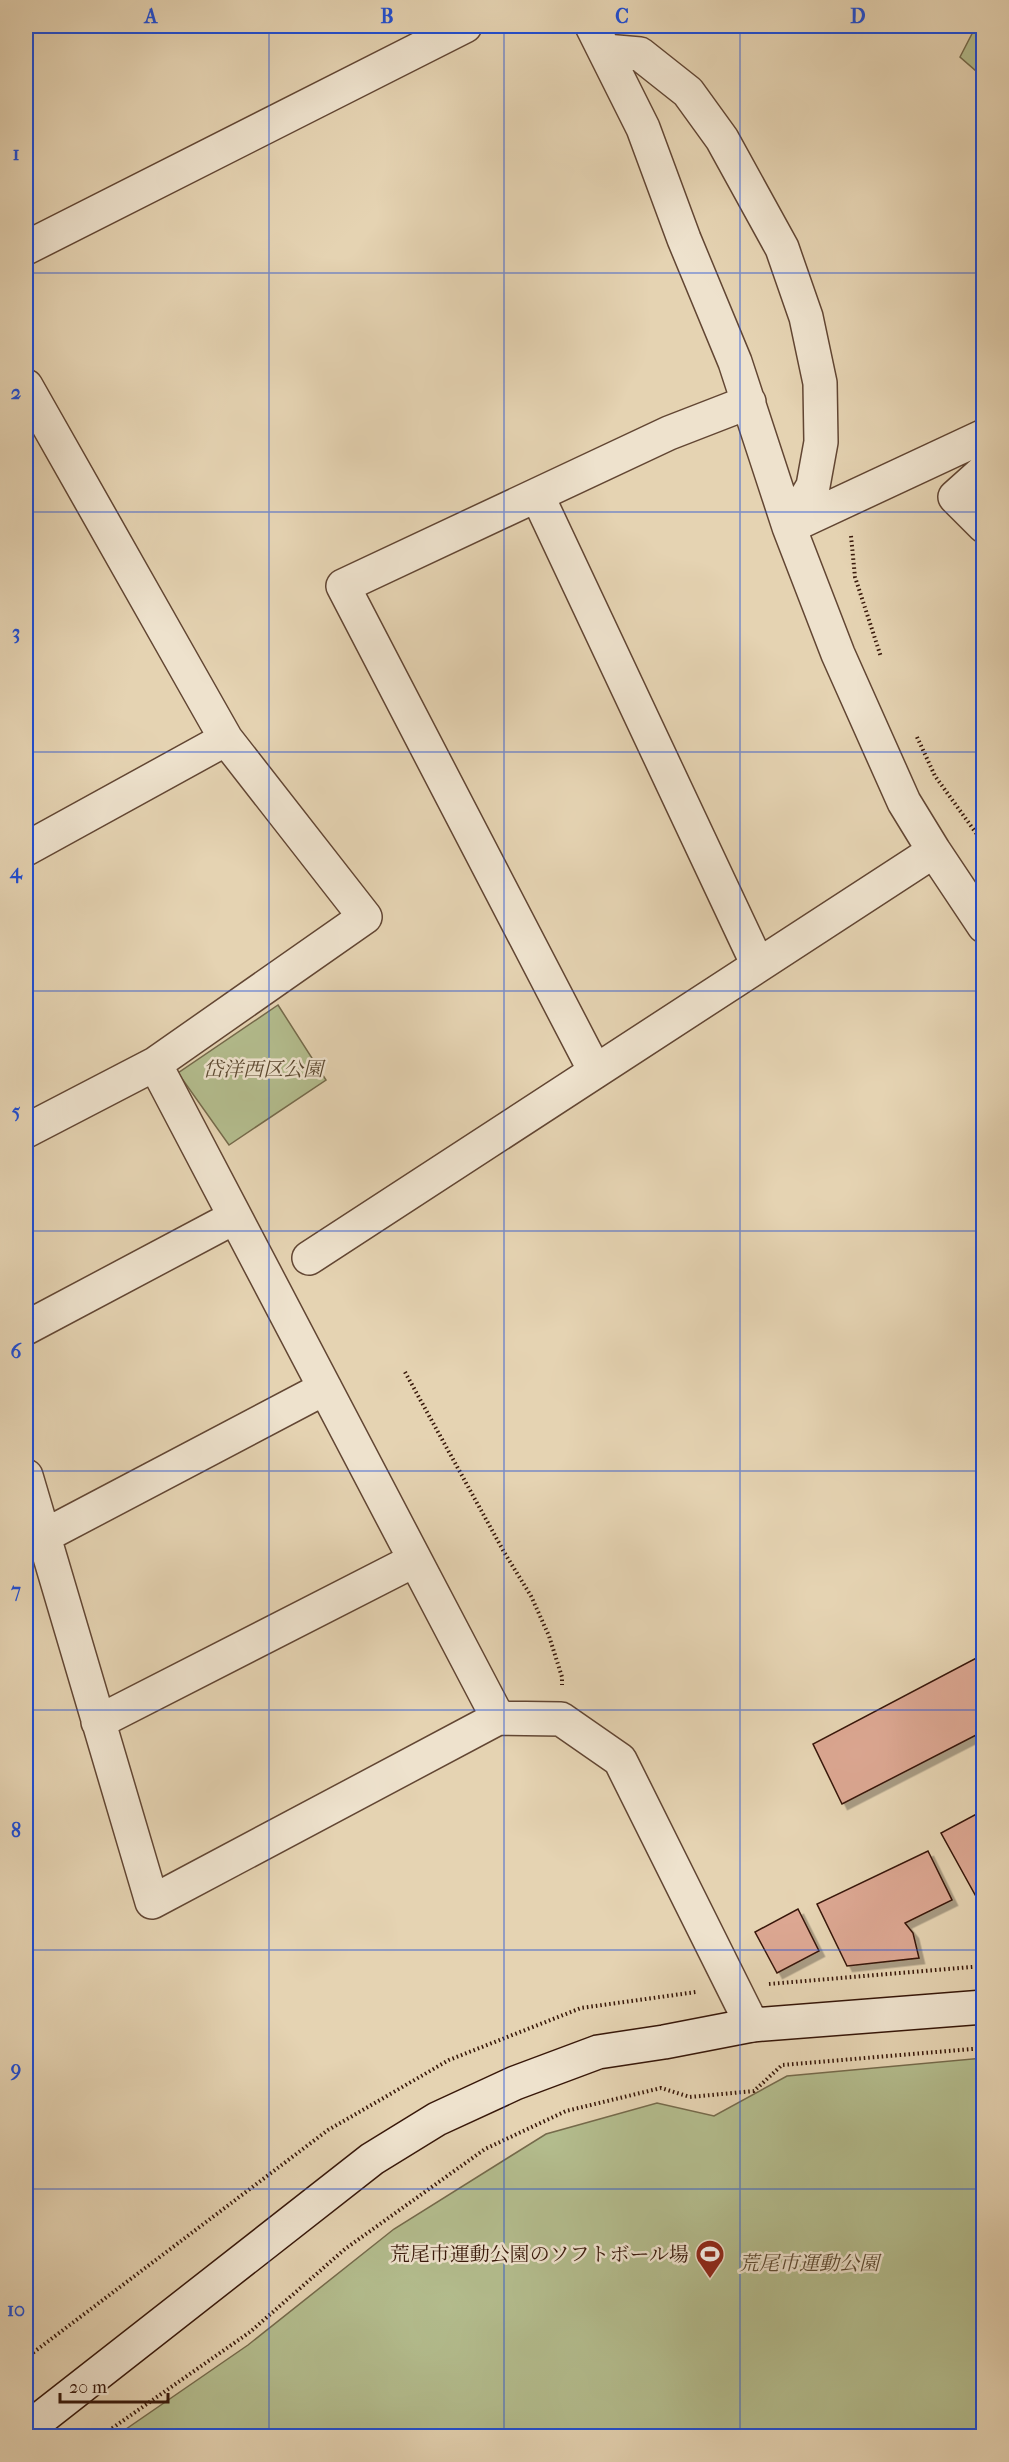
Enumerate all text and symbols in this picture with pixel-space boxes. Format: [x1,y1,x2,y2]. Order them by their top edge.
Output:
text: A [143,5,159,28]
text: B [380,5,394,28]
text: C [615,5,629,28]
text: D [850,5,866,28]
text: 1 [12,142,20,165]
text: 2 [11,381,21,404]
text: 3 [12,621,20,644]
text: 4 [9,860,23,884]
park label: 岱洋西区公園 [203,1058,326,1081]
text: 5 [12,1100,21,1123]
text: 6 [11,1340,23,1363]
text: 7 [10,1579,21,1602]
text: 8 [11,1819,21,1842]
text: 9 [10,2058,21,2081]
sports icon: 荒尾市運動公園のソフトボール場 [694,2238,726,2280]
place label: 荒尾市運動公園のソフトボール場 [390,2243,689,2266]
park label: 荒尾市運動公園 [739,2252,882,2275]
text: 10 [7,2298,25,2321]
scale bar [60,2366,168,2404]
text: 20 m [69,2377,107,2398]

